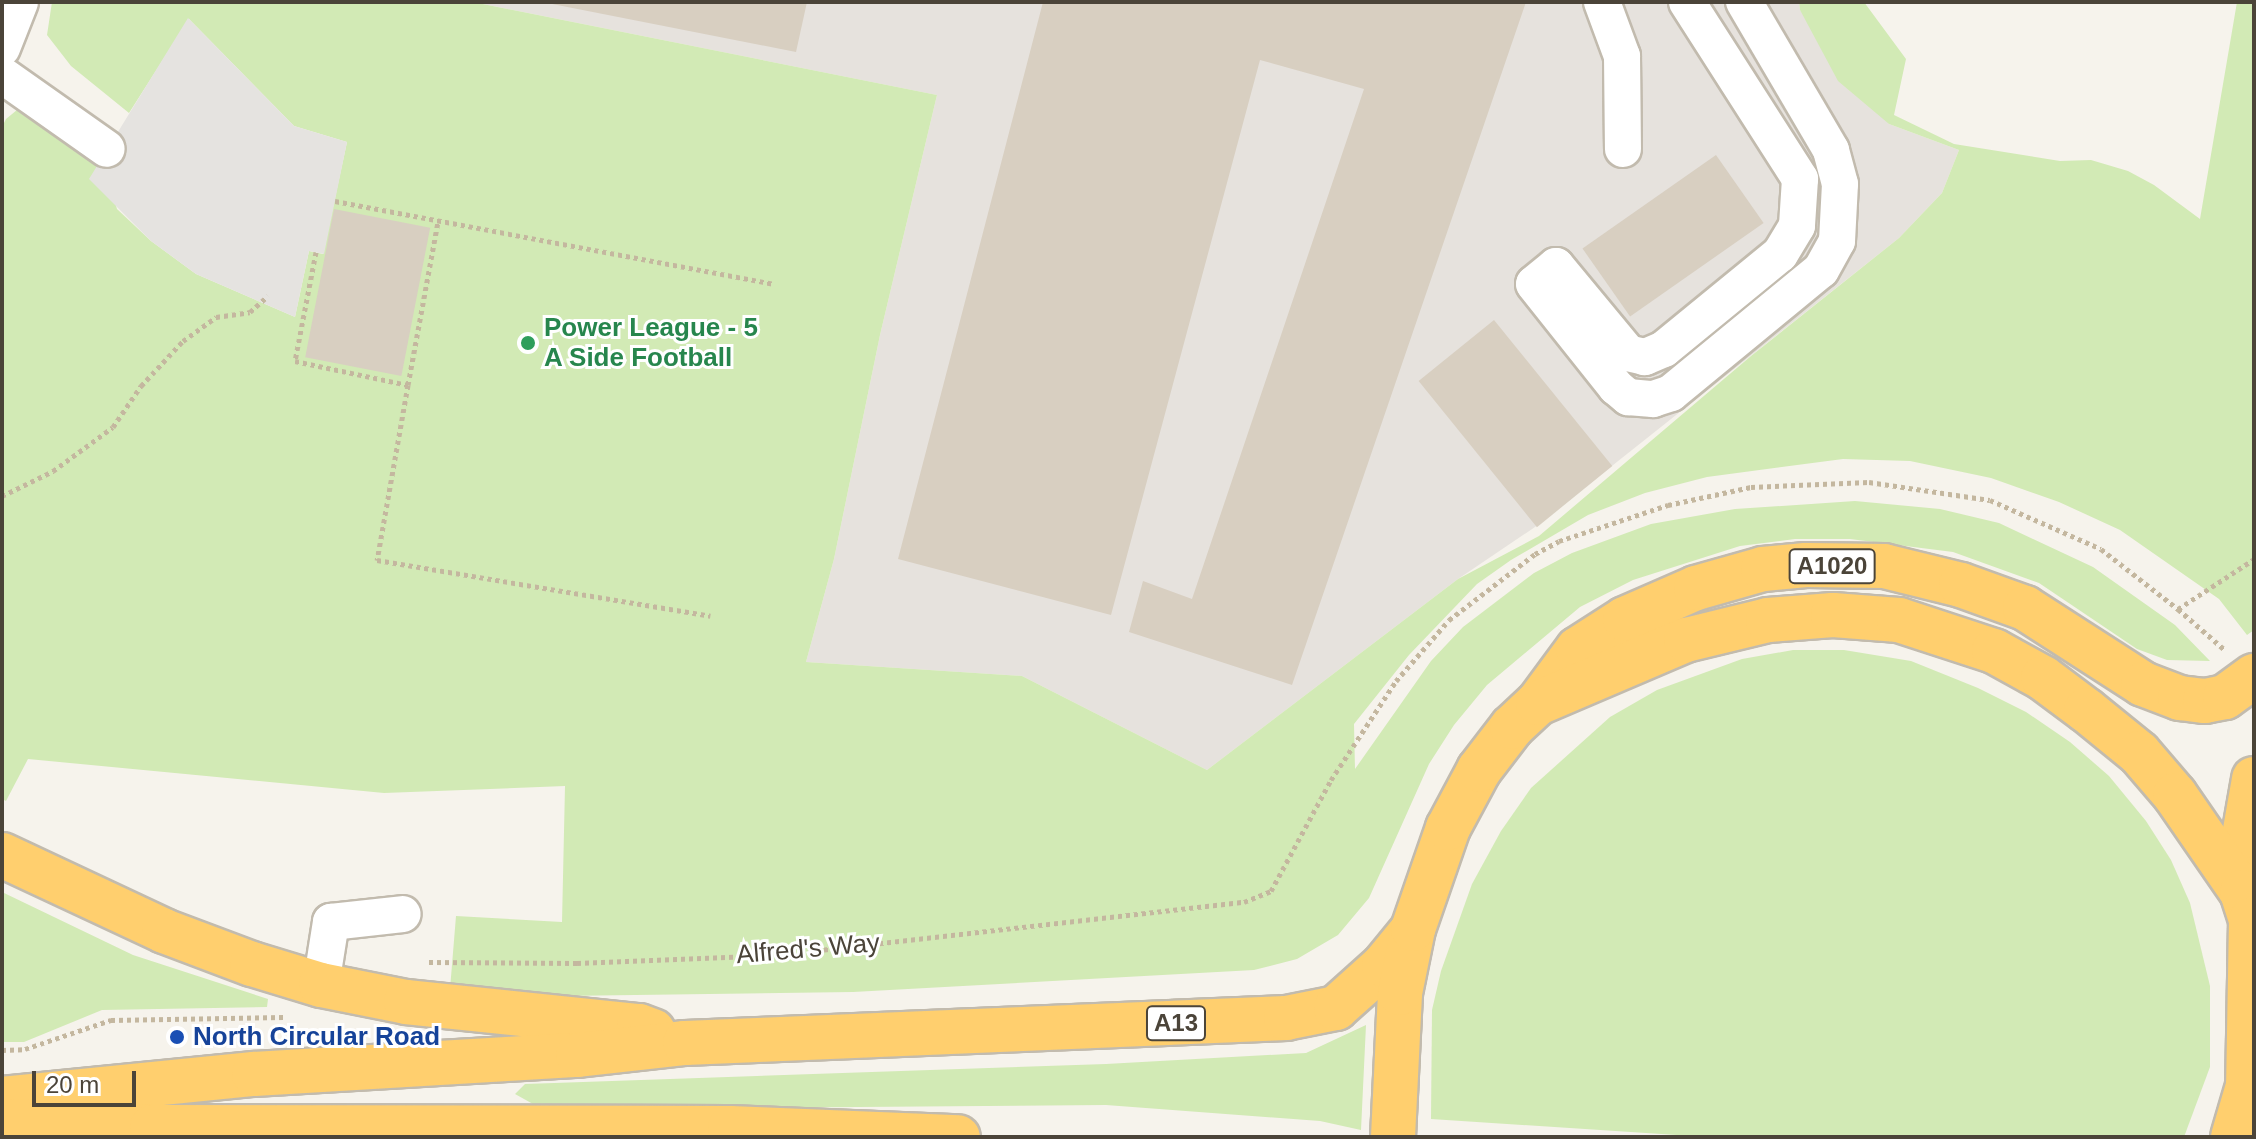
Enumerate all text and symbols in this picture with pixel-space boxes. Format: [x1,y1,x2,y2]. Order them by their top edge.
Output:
place label: Power League - 5 A Side Football [544,312,758,374]
marker: Power League - 5 A Side Football [519,334,537,352]
road number: A1020 [1788,546,1876,586]
street label: Alfred's Way [735,927,881,971]
road number: A13 [1144,1003,1208,1043]
place label: North Circular Road [193,1021,440,1053]
marker: North Circular Road [168,1028,186,1046]
scale bar [36,1055,140,1105]
text: 20 m [46,1071,99,1098]

